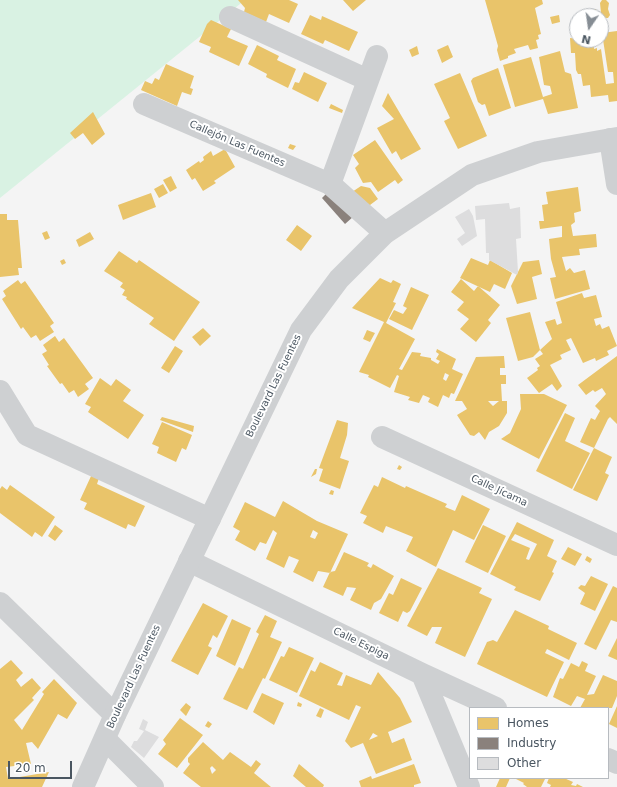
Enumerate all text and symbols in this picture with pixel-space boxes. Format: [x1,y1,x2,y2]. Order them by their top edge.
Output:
north arrow [569,8,609,48]
text: N [580,32,592,47]
street label: Callejón Las Fuentes [187,118,287,170]
street label: Boulevard Las Fuentes [244,333,304,439]
street label: Calle Jícama [469,473,529,509]
street label: Boulevard Las Fuentes [105,623,163,731]
street label: Calle Espiga [331,625,391,663]
legend [469,707,609,779]
text: Homes [507,716,549,730]
text: Industry [507,736,556,750]
scale bar [10,753,74,779]
text: Other [507,756,541,770]
text: 20 m [15,761,46,775]

